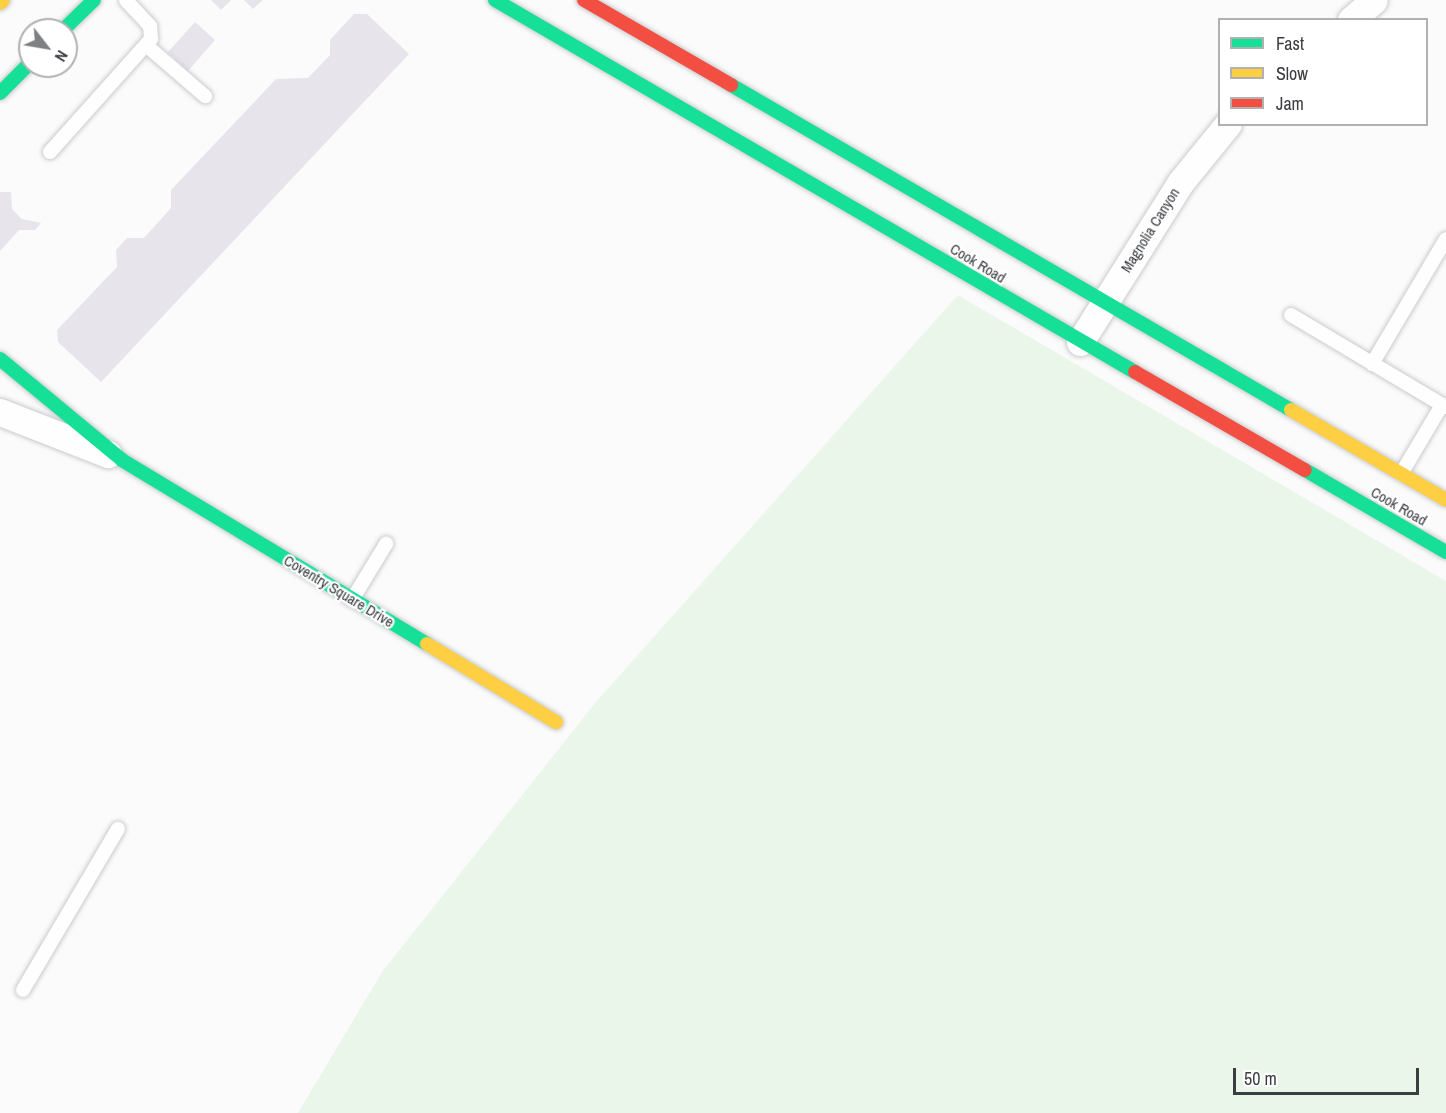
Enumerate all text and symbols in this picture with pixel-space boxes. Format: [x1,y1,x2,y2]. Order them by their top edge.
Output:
north arrow [18,18,78,78]
legend [1218,18,1428,126]
text: Fast [1276,31,1304,56]
text: N [50,47,74,66]
text: Slow [1276,61,1308,86]
text: Jam [1276,91,1304,116]
street label: Magnolia Canyon [1117,184,1183,276]
street label: Cook Road [947,239,1009,287]
street label: Cook Road [1368,483,1430,529]
street label: Coventry Square Drive [281,551,397,631]
scale bar [1236,1056,1422,1094]
text: 50 m [1244,1066,1277,1091]

